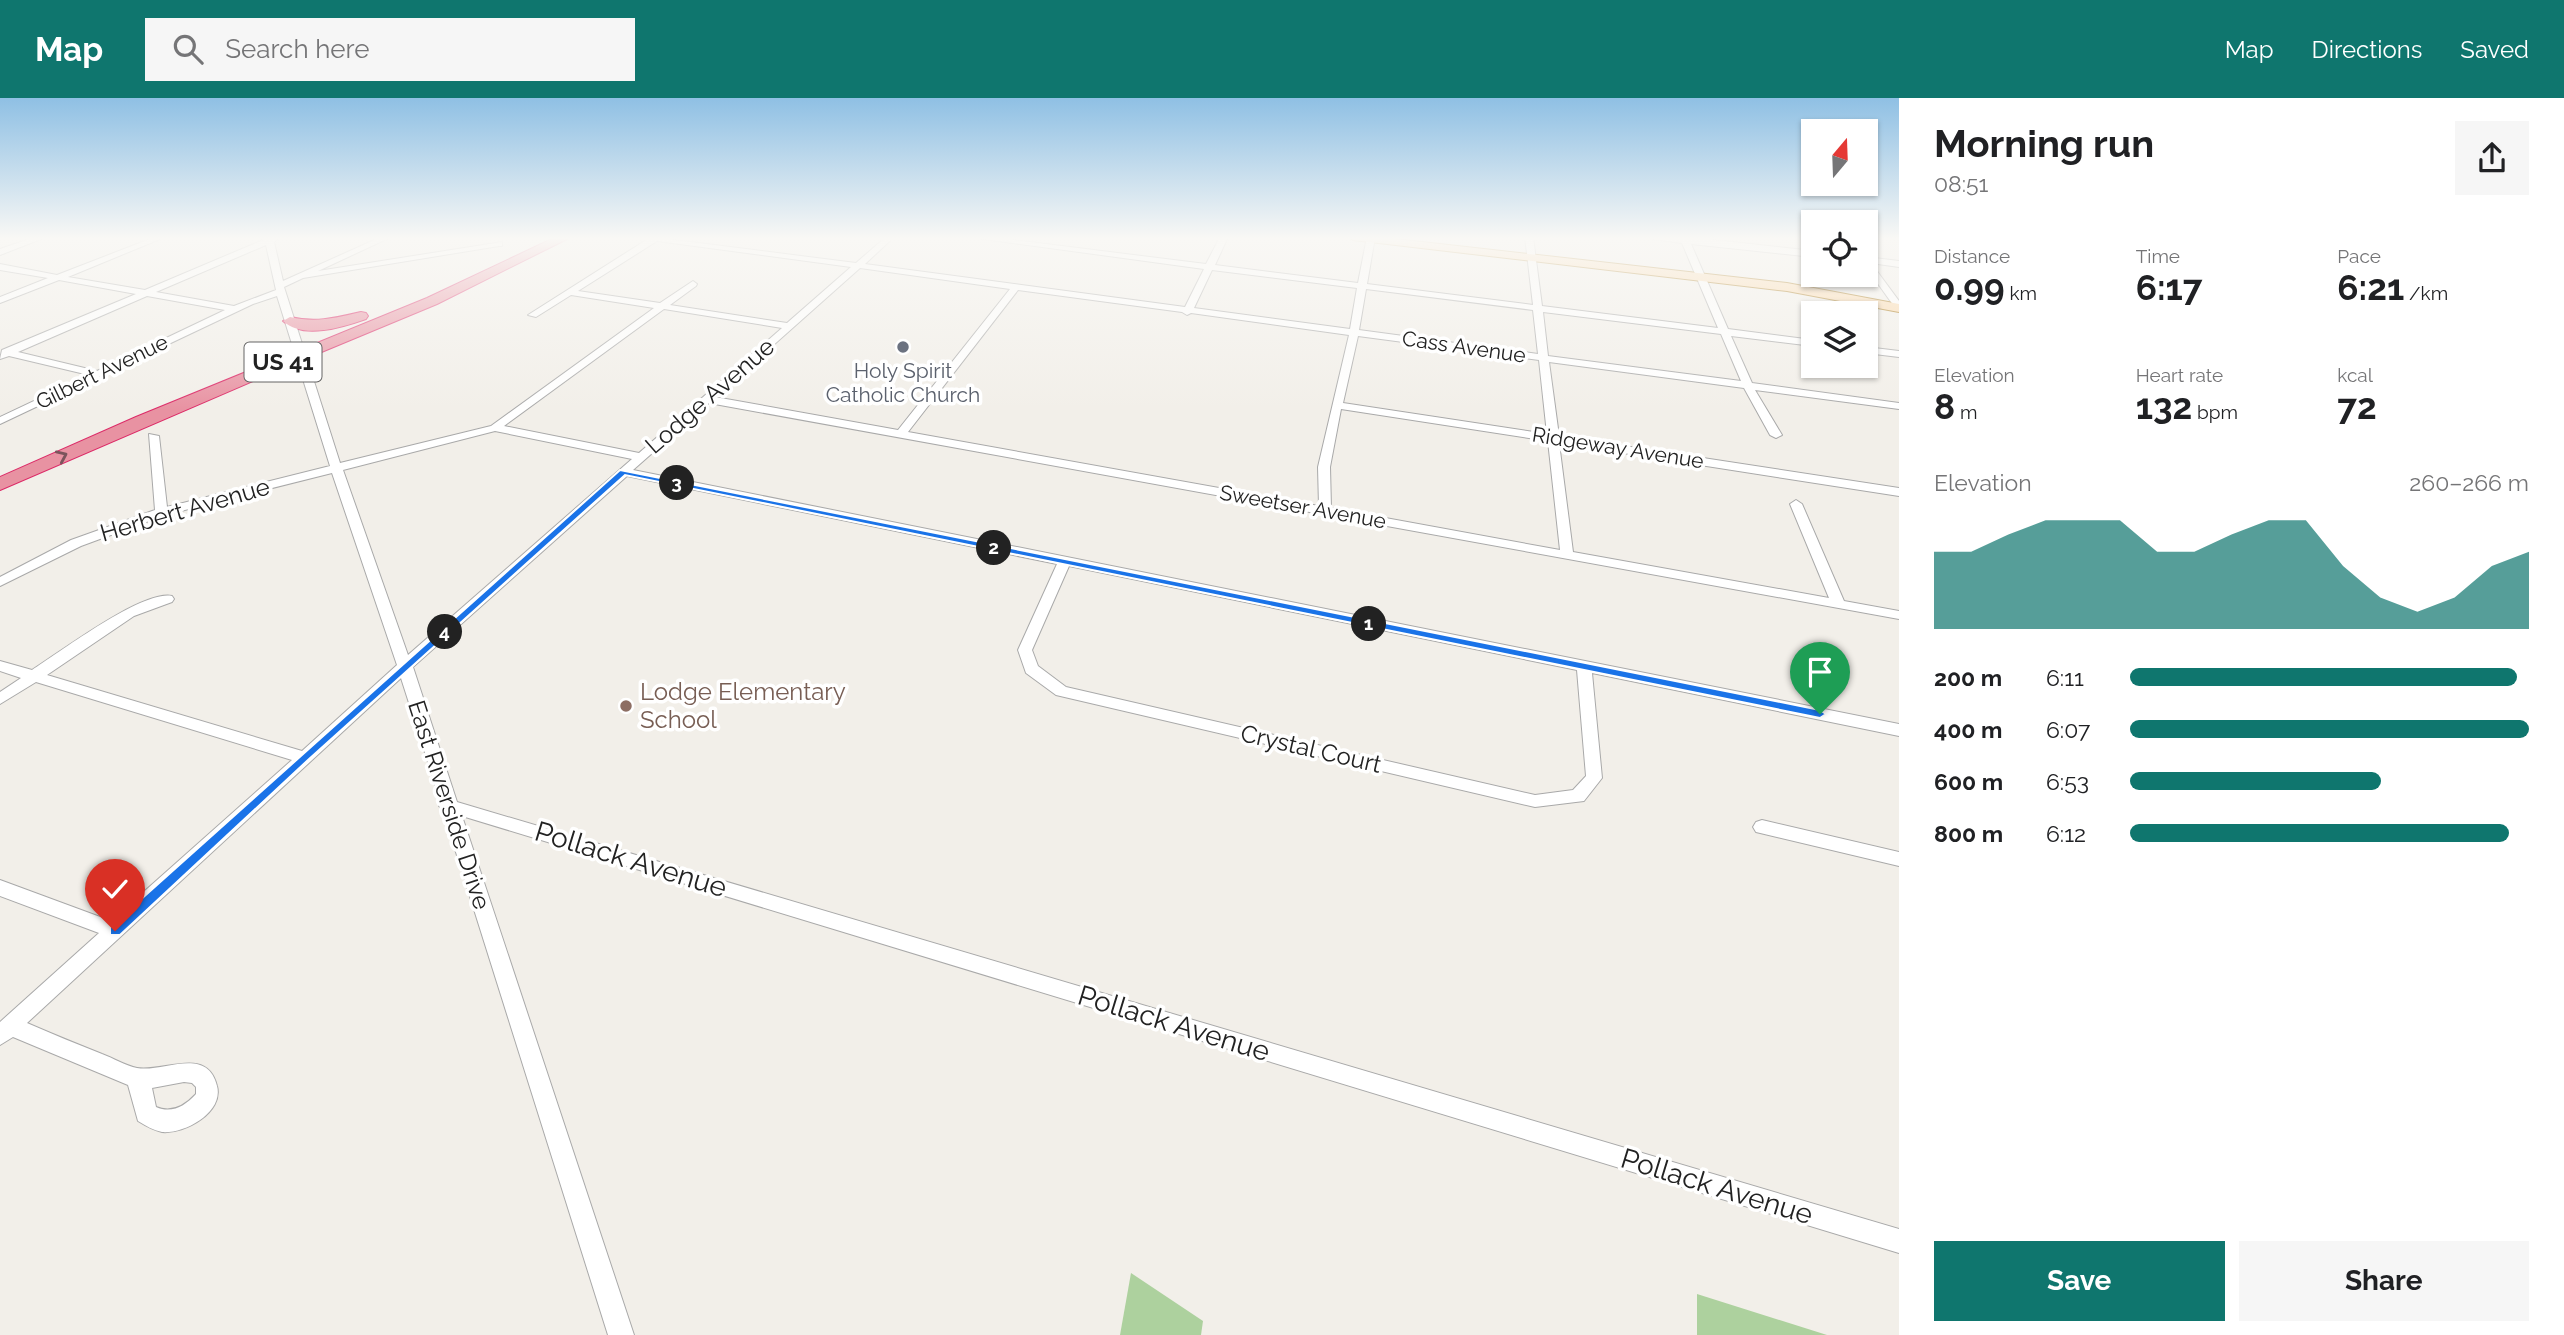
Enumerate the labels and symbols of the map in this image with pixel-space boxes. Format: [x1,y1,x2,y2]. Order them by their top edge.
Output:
north arrow [1801,119,1878,196]
street label: Cass Avenue [1401,325,1527,368]
street label: Gilbert Avenue [32,329,172,414]
street label: Lodge Avenue [639,332,780,460]
marker: Holy Spirit Catholic Church [895,339,911,355]
road number: US 41 [244,342,322,382]
place label: Holy Spirit Catholic Church [826,358,980,407]
street label: Ridgeway Avenue [1530,422,1706,473]
one-way arrow [55,450,67,464]
pin: 3 [660,466,694,500]
street label: Herbert Avenue [97,471,273,548]
street label: Sweetser Avenue [1218,480,1388,533]
pin: 2 [976,531,1012,566]
pin: 1 [1352,606,1386,642]
pin: 4 [428,614,462,650]
pin [1790,642,1850,714]
place label: Lodge Elementary School [640,677,846,734]
street label: East Riverside Drive [402,697,497,913]
marker: Lodge Elementary School [618,698,634,714]
street label: Crystal Court [1238,718,1384,779]
street label: Pollack Avenue [531,815,731,904]
pin [85,859,145,931]
street label: Pollack Avenue [1074,979,1274,1068]
street label: Pollack Avenue [1617,1142,1817,1231]

